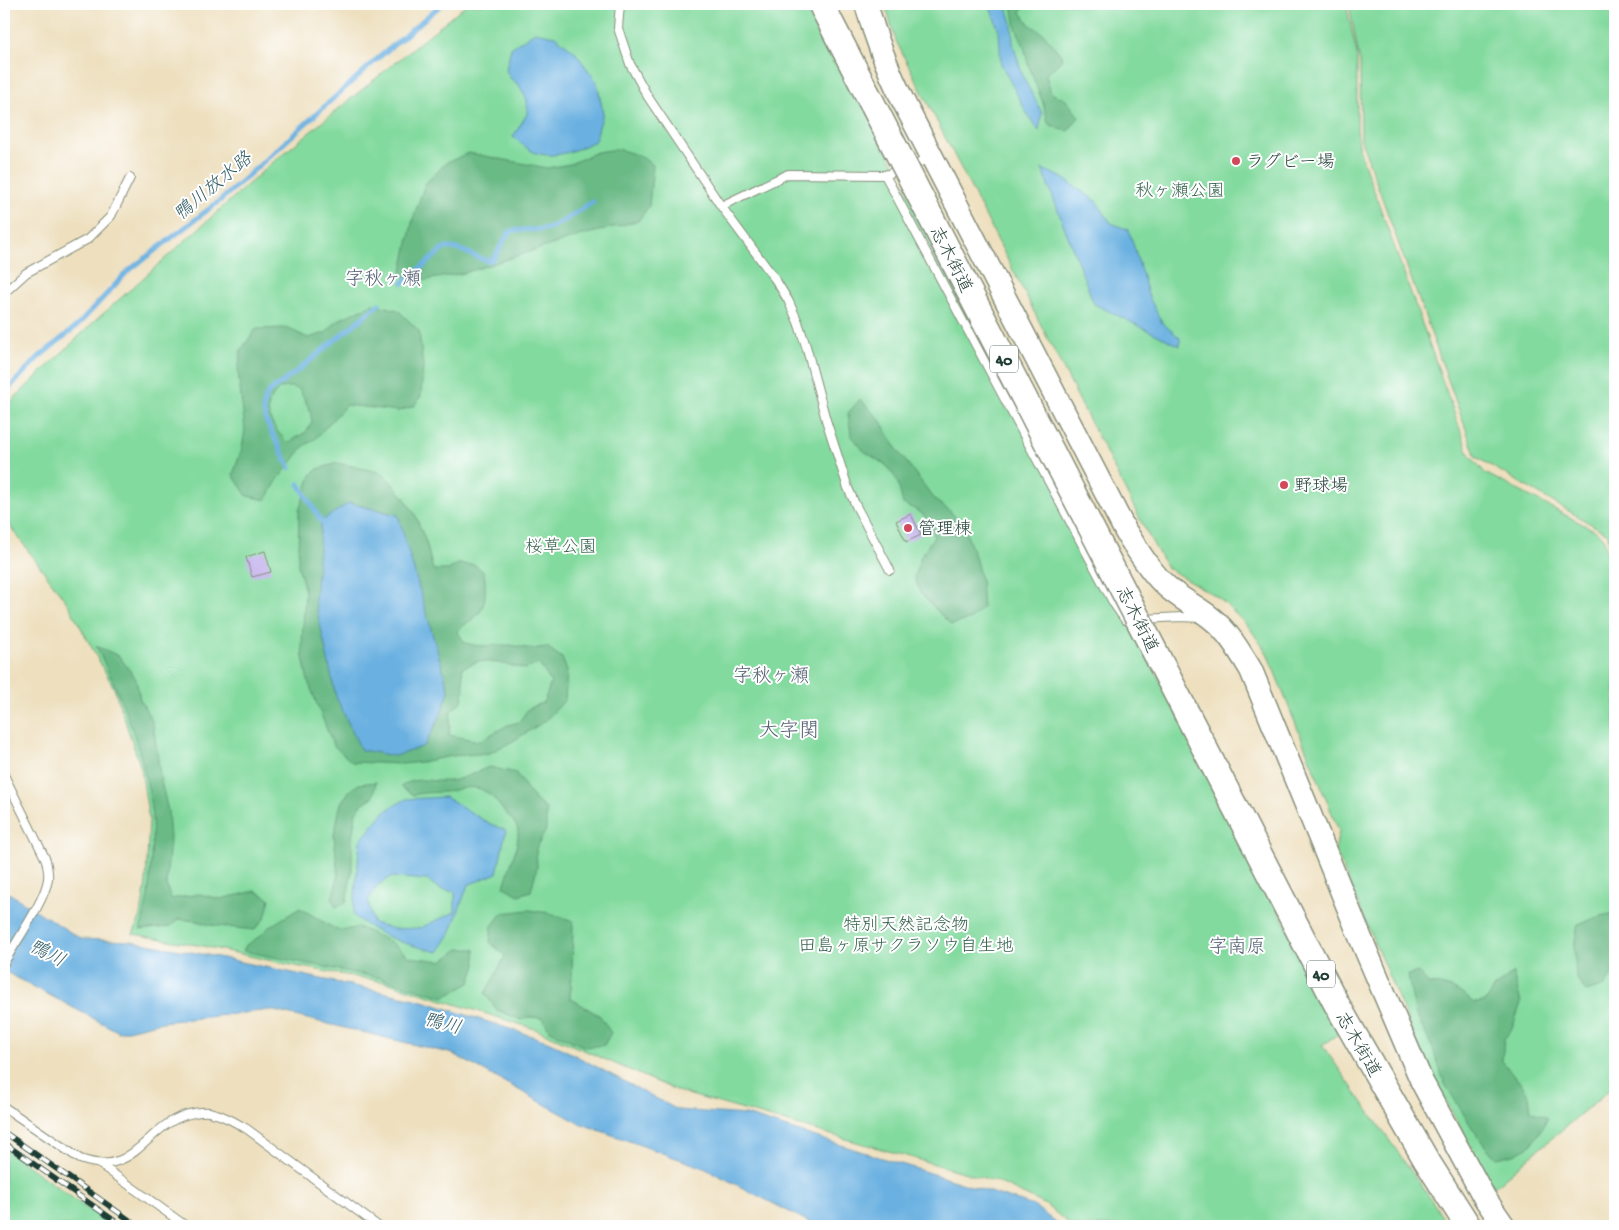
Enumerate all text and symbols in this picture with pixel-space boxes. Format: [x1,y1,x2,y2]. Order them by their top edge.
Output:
water label: 鴨川放水路 [170,147,259,227]
place label: ラグビー場 [1246,152,1334,174]
marker: ラグビー場 [1230,155,1242,167]
park label: 秋ヶ瀬公園 [1135,181,1225,203]
street label: 志木街道 [924,223,976,297]
district label: 字秋ヶ瀬 [345,268,421,292]
road number: 40 [990,346,1018,372]
place label: 野球場 [1294,476,1348,498]
marker: 野球場 [1278,479,1290,491]
place label: 管理棟 [918,519,972,541]
marker: 管理棟 [902,522,914,534]
park label: 桜草公園 [525,537,597,559]
street label: 志木街道 [1110,583,1162,657]
district label: 字秋ヶ瀬 [733,665,809,689]
district label: 大字関 [759,720,819,744]
park label: 特別天然記念物 田島ヶ原サクラソウ自生地 [798,915,1014,958]
water label: 鴨川 [24,935,69,974]
district label: 字南原 [1208,936,1266,960]
road number: 40 [1307,961,1335,988]
water label: 鴨川 [421,1008,464,1041]
street label: 志木街道 [1330,1008,1385,1082]

